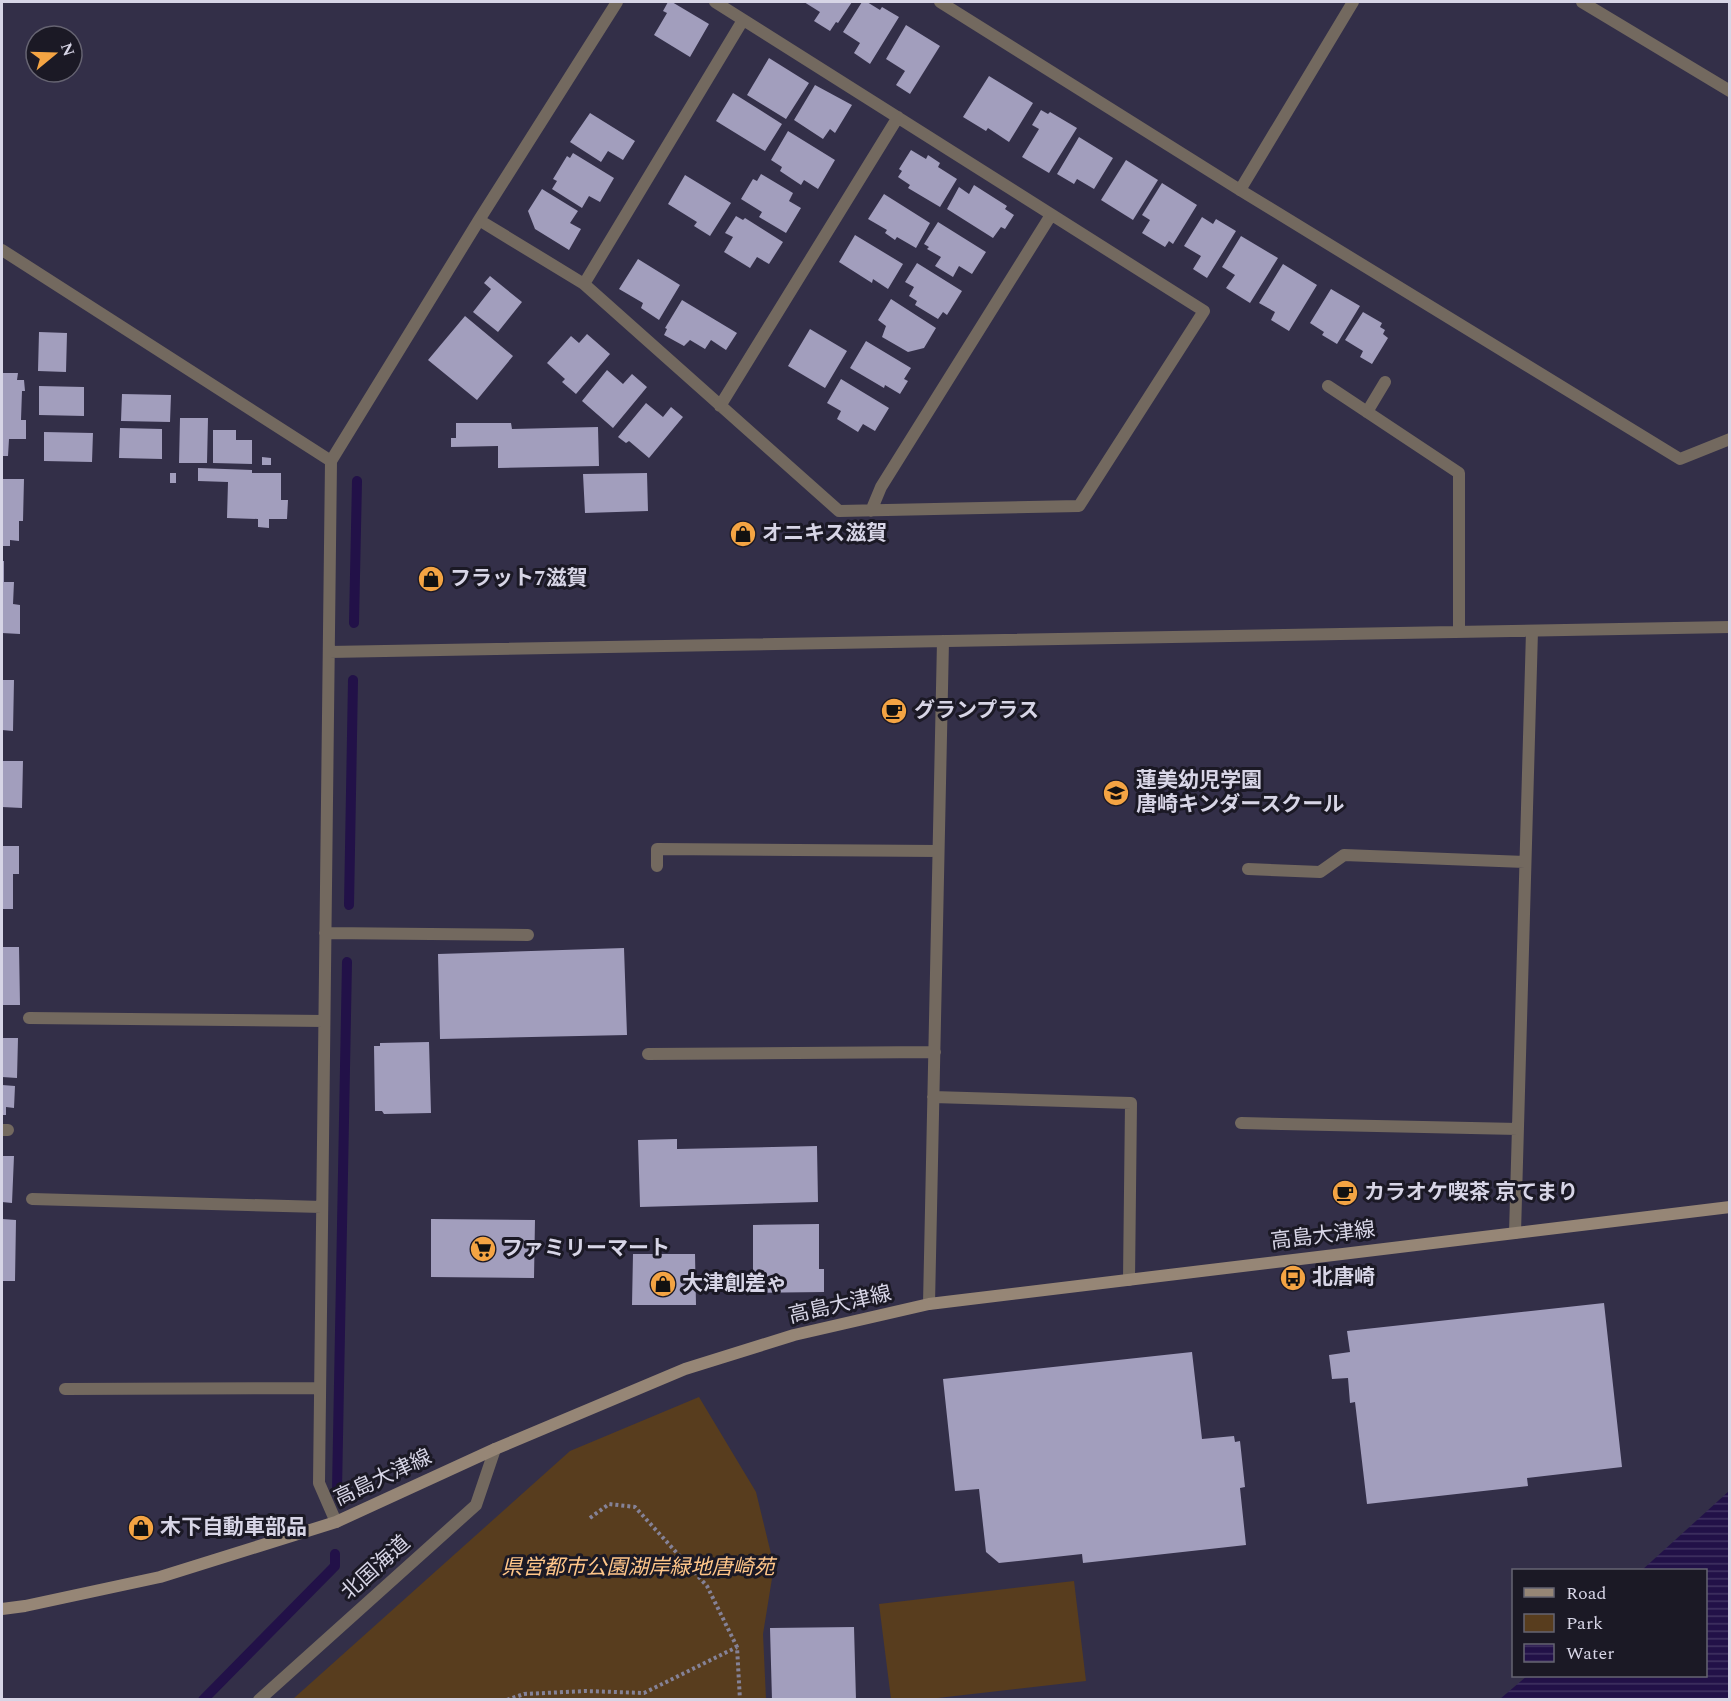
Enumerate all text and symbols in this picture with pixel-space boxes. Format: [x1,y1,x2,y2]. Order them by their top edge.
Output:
north arrow [24,24,84,84]
text: N [54,39,81,60]
place label: オニキス滋賀 [762,518,887,550]
shop icon: オニキス滋賀 [728,519,758,549]
place label: フラット7滋賀 [450,563,588,595]
shop icon: フラット7滋賀 [416,564,446,594]
place label: グランプラス [914,695,1039,727]
cafe icon: グランプラス [879,696,909,726]
place label: 蓮美幼児学園 唐崎キンダースクール [1136,765,1344,821]
school or university icon: 蓮美幼児学園 唐崎キンダースクール [1101,778,1131,808]
place label: カラオケ喫茶 京てまり [1364,1177,1578,1209]
cafe icon: カラオケ喫茶 京てまり [1330,1178,1360,1208]
street label: 高島大津線 [1269,1214,1377,1258]
place label: ファミリーマート [502,1233,670,1265]
supermarket icon: ファミリーマート [468,1234,498,1264]
place label: 北唐崎 [1312,1262,1375,1294]
bus stop icon: 北唐崎 [1278,1263,1308,1293]
place label: 大津創差ゃ [682,1268,787,1300]
shop icon: 大津創差ゃ [648,1269,678,1299]
street label: 高島大津線 [785,1278,895,1332]
street label: 高島大津線 [329,1441,437,1515]
place label: 木下自動車部品 [160,1512,307,1544]
shop icon: 木下自動車部品 [126,1513,156,1543]
street label: 北国海道 [334,1528,418,1608]
park label: 県営都市公園湖岸緑地唐崎苑 [502,1552,777,1584]
legend [1512,1569,1707,1677]
text: Road [1566,1580,1607,1607]
text: Park [1566,1610,1603,1637]
text: Water [1566,1640,1614,1667]

